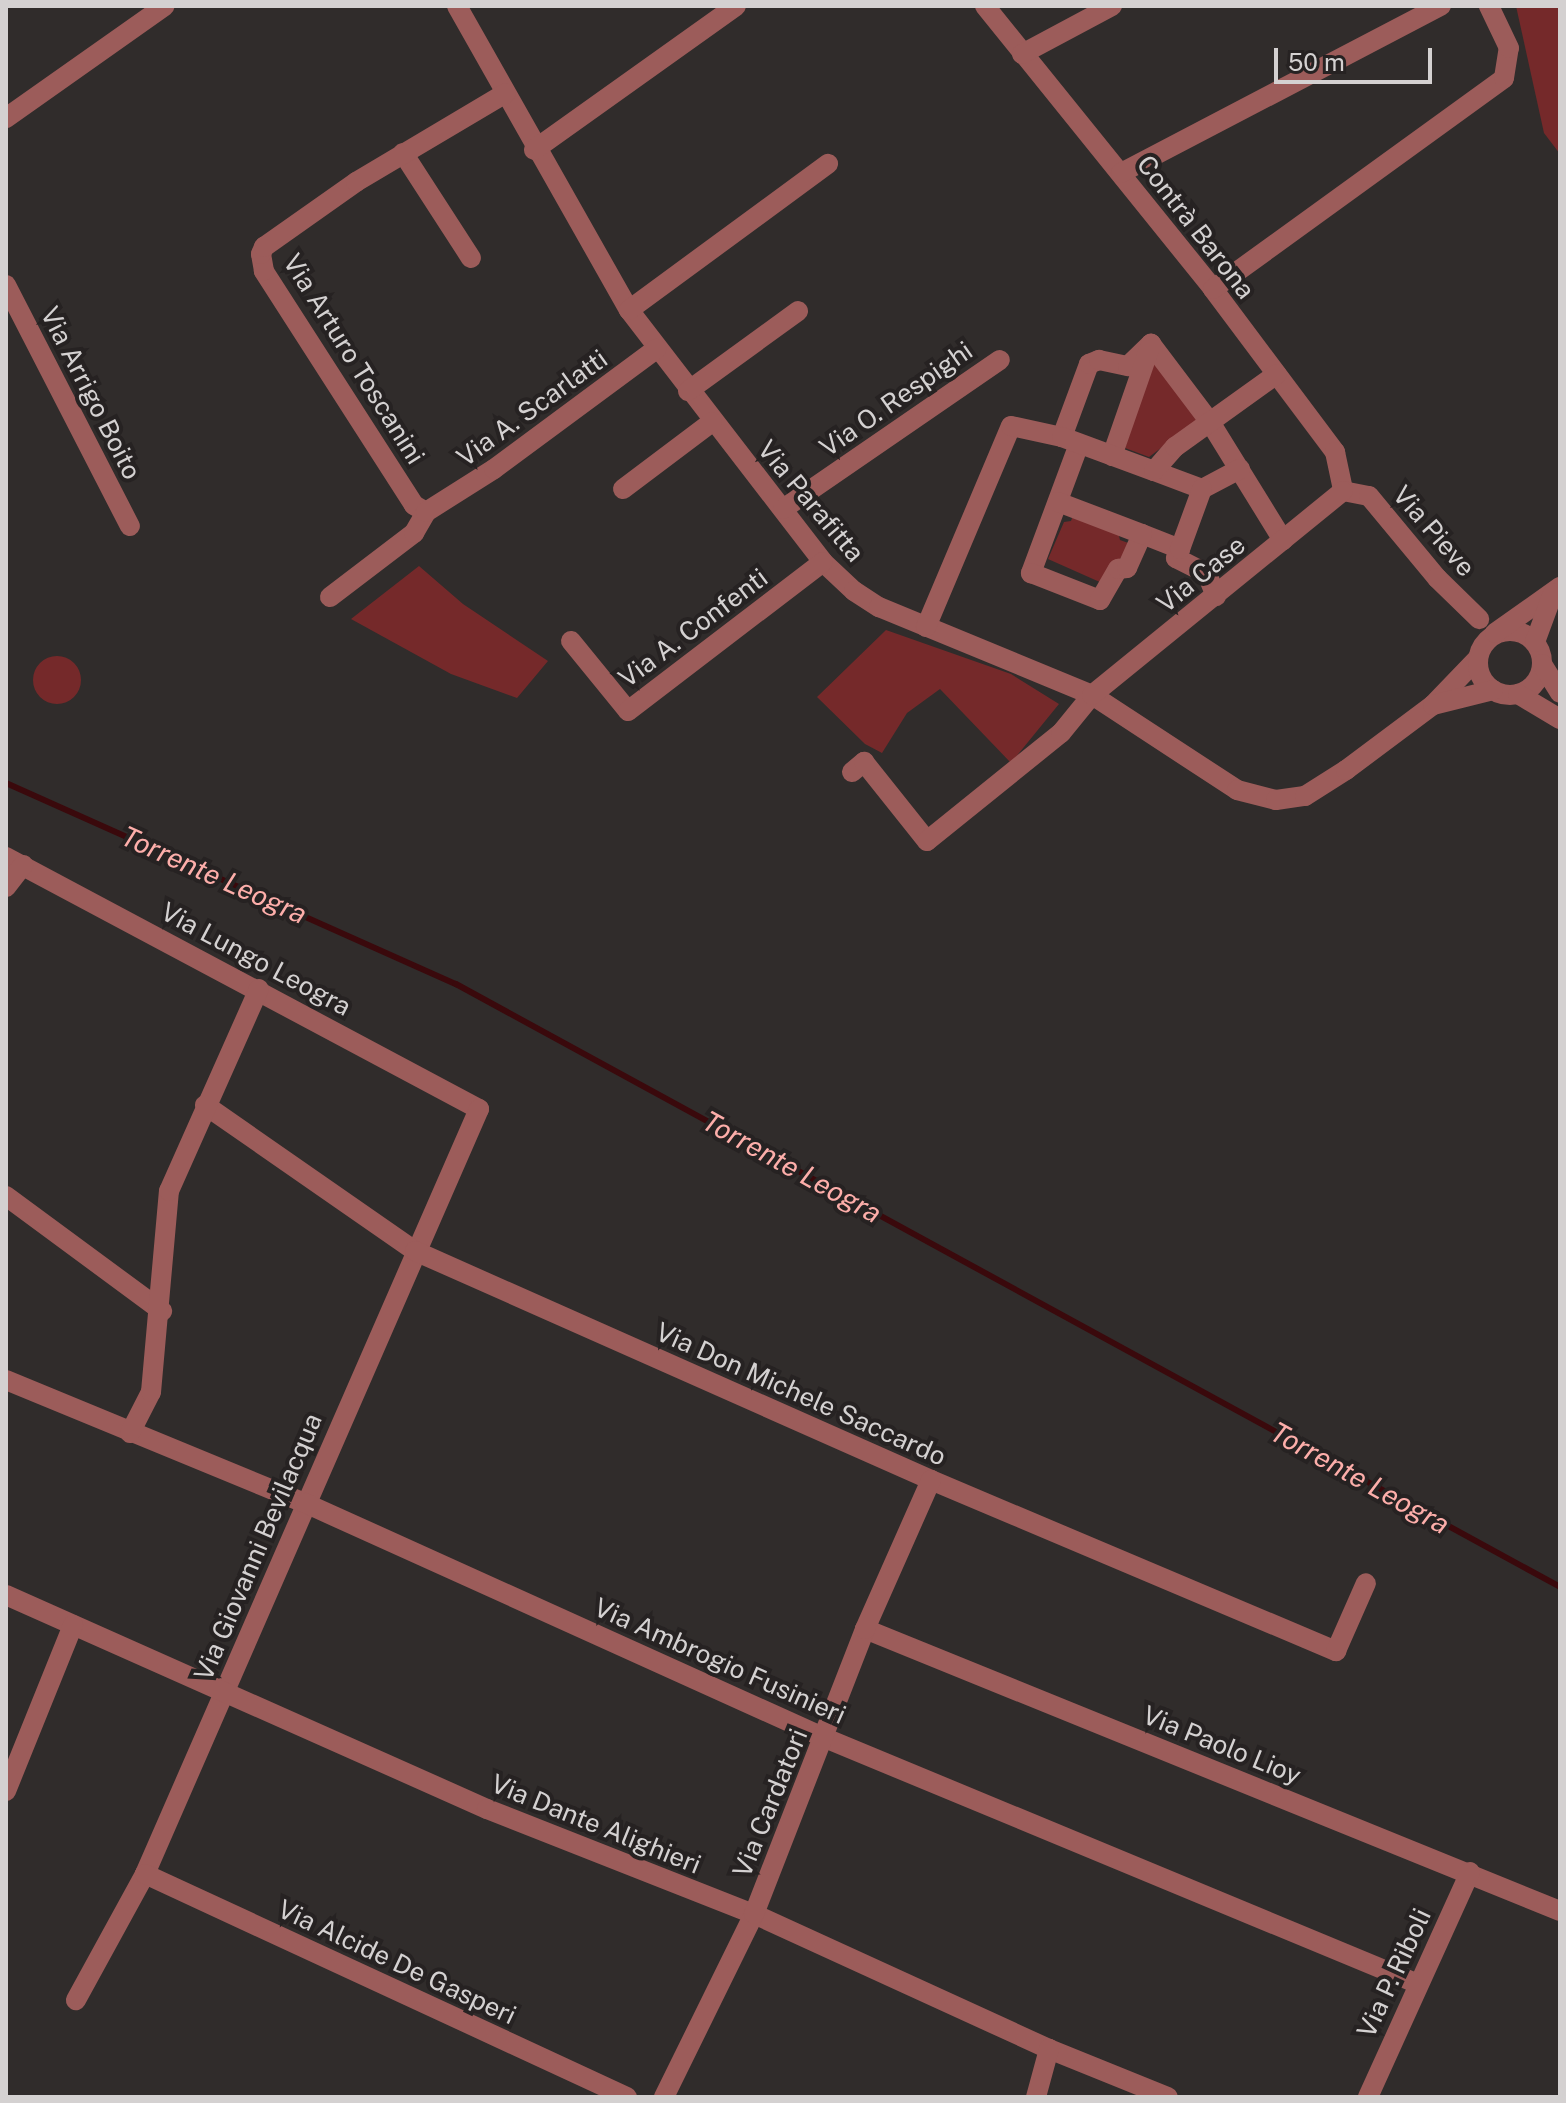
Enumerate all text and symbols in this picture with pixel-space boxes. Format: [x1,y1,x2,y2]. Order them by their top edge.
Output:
scale bar [1278,32,1436,82]
text: 50 m [1288,48,1345,76]
street label: Contrà Barona [1130,149,1262,305]
street label: Via Arturo Toscanini [277,248,431,470]
street label: Via Arrigo Boito [34,301,148,485]
street label: Via O. Respighi [814,335,978,463]
street label: Via A. Scarlatti [451,343,613,473]
street label: Via Parafitta [751,434,871,568]
street label: Via Pieve [1386,479,1482,583]
street label: Via Case [1151,529,1251,619]
street label: Via A. Confenti [612,562,774,694]
water label: Torrente Leogra [116,819,312,931]
street label: Via Lungo Leogra [156,896,356,1022]
water label: Torrente Leogra [697,1104,887,1230]
street label: Via Don Michele Saccardo [651,1316,951,1472]
street label: Via Giovanni Bevilacqua [188,1409,328,1685]
water label: Torrente Leogra [1265,1415,1455,1541]
street label: Via Ambrogio Fusinieri [589,1591,851,1731]
street label: Via Paolo Lioy [1138,1699,1306,1791]
street label: Via Cardatori [726,1724,814,1882]
street label: Via Dante Alighieri [486,1768,706,1880]
street label: Via Alcide De Gasperi [273,1893,521,2031]
street label: Via P. Riboli [1350,1903,1438,2043]

